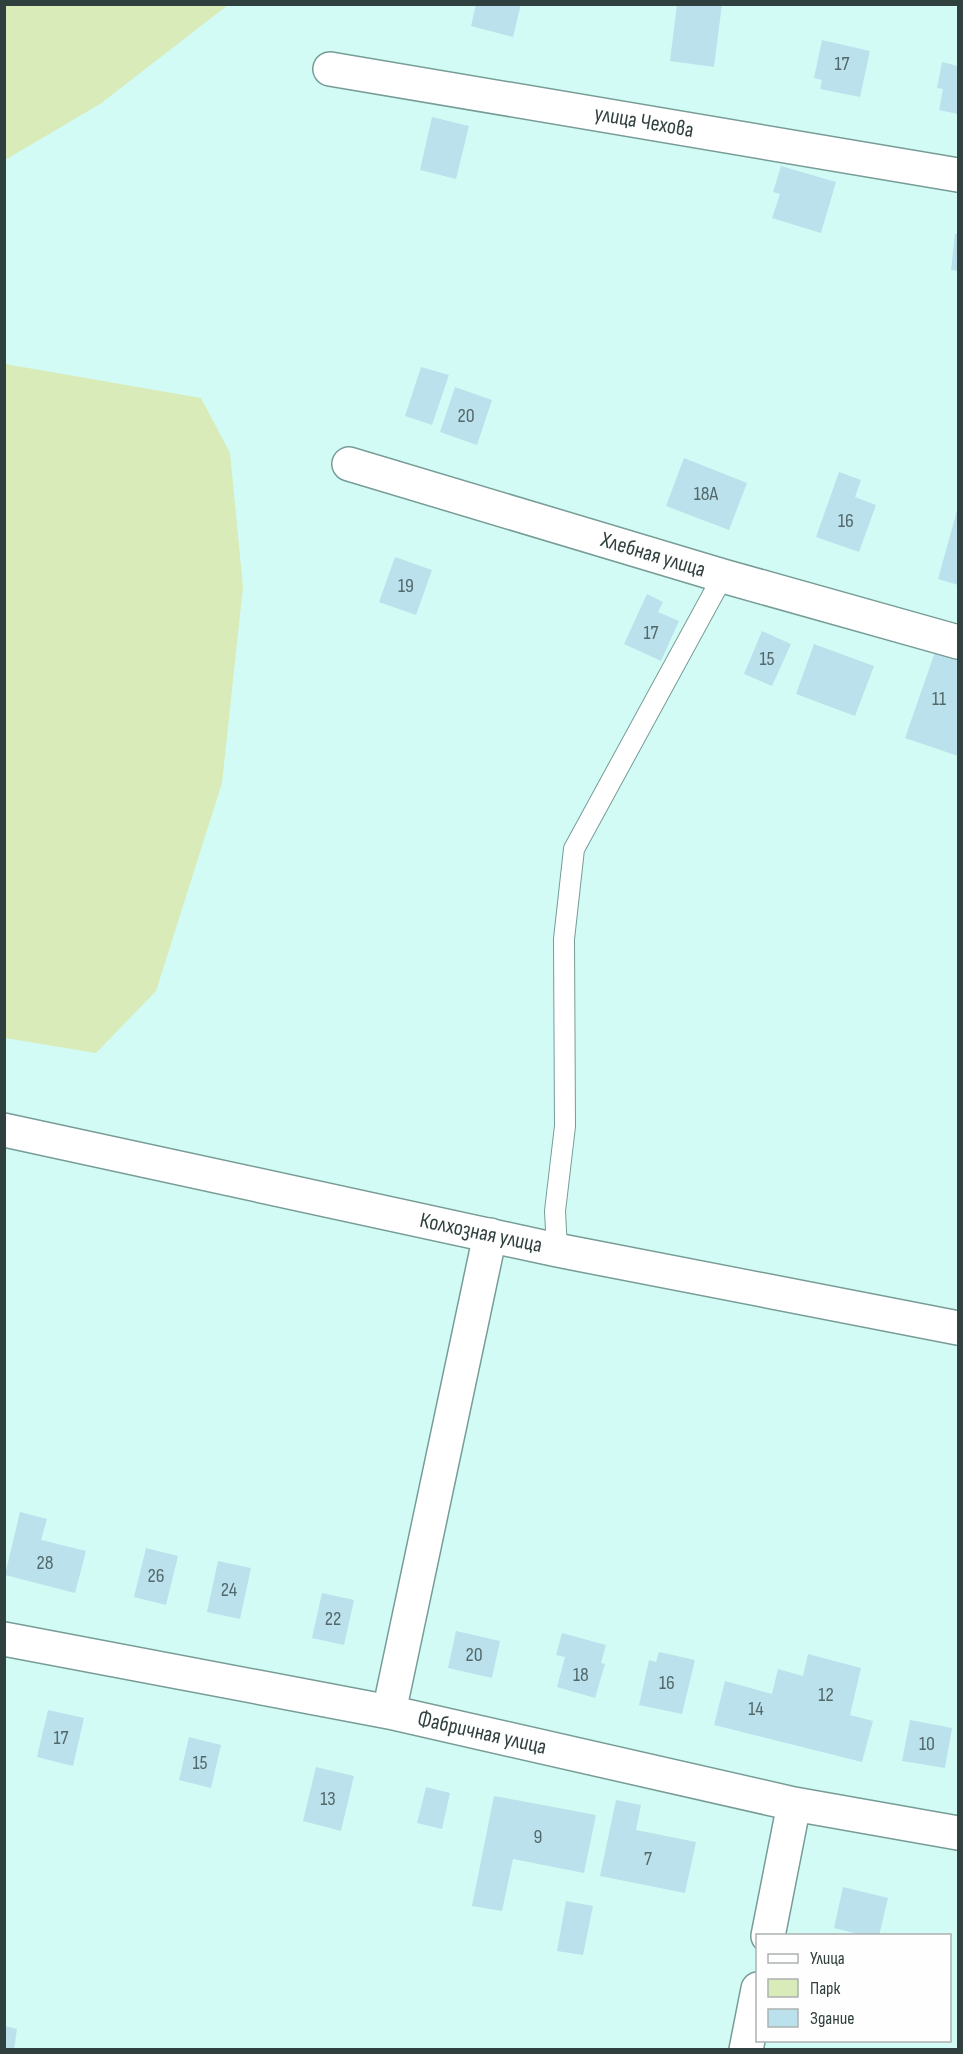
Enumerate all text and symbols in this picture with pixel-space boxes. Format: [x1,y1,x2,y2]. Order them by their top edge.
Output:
house number: 17 [835,52,849,76]
street label: улица Чехова [592,100,696,144]
house number: 20 [457,404,475,428]
house number: 18А [694,482,719,506]
house number: 16 [838,509,854,533]
street label: Хлебная улица [596,526,709,584]
house number: 19 [398,574,414,598]
house number: 17 [644,621,658,645]
house number: 15 [759,647,775,671]
house number: 11 [932,687,946,711]
street label: Колхозная улица [417,1207,545,1259]
house number: 28 [37,1551,54,1575]
house number: 26 [148,1564,165,1588]
house number: 24 [221,1578,237,1602]
house number: 22 [325,1607,341,1631]
house number: 20 [465,1643,483,1667]
house number: 18 [573,1663,589,1687]
house number: 16 [659,1671,675,1695]
house number: 12 [818,1683,834,1707]
house number: 14 [748,1697,764,1721]
street label: Фабричная улица [415,1705,549,1761]
house number: 17 [54,1726,68,1750]
house number: 10 [919,1732,935,1756]
house number: 15 [192,1751,208,1775]
house number: 13 [320,1787,336,1811]
house number: 9 [534,1825,542,1849]
house number: 7 [644,1847,652,1871]
legend [756,1934,951,2042]
text: Улица [810,1948,845,1969]
text: Парк [810,1978,841,1999]
text: Здание [810,2008,855,2029]

